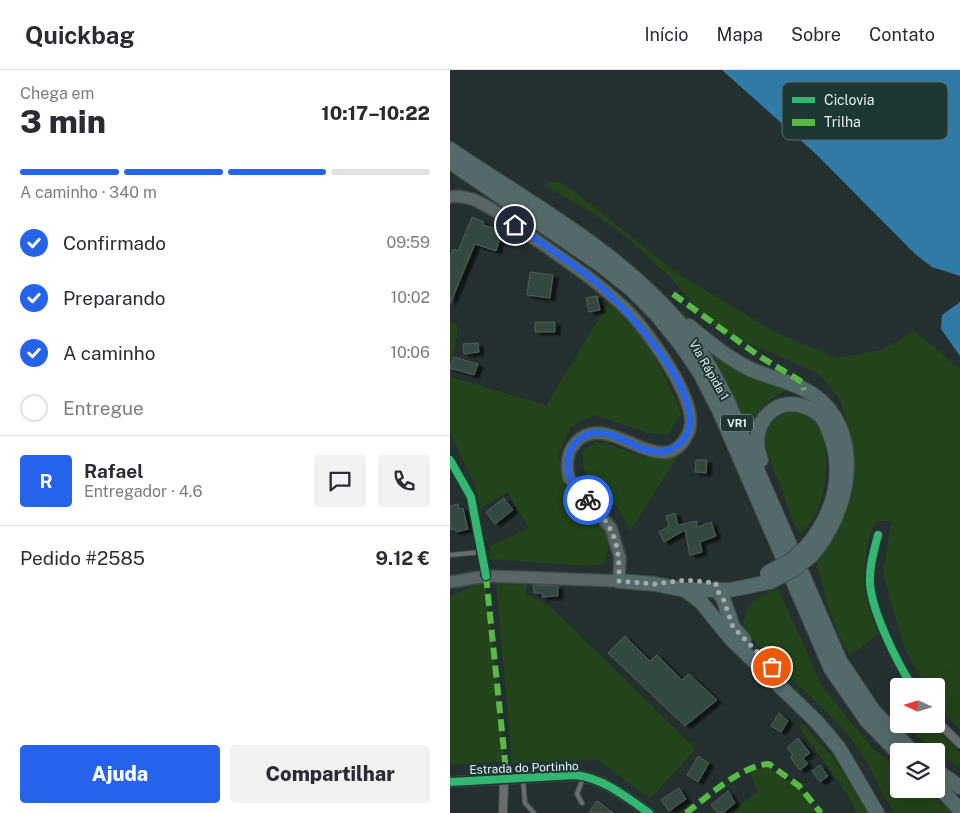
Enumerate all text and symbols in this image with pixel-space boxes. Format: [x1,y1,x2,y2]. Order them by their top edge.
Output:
text: Quickbag [25,21,135,49]
text: Início [644,24,689,45]
text: Mapa [717,24,763,45]
text: Sobre [791,24,841,45]
text: Contato [869,24,935,45]
legend [782,82,948,140]
text: Chega em [20,84,94,103]
text: Ciclovia [824,92,875,108]
text: 10:17–10:22 [321,102,430,124]
text: 3 min [20,103,106,140]
text: Trilha [824,114,861,130]
text: A caminho · 340 m [20,183,157,202]
pin [494,204,536,246]
icon: home [501,211,529,239]
icon: check [20,229,48,257]
text: Confirmado [63,232,166,254]
text: 09:59 [386,233,430,252]
icon: check [20,284,48,312]
text: Preparando [63,287,165,309]
text: 10:02 [391,288,430,307]
street label: Via Rápida 1 [686,338,732,402]
icon: check [20,339,48,367]
text: A caminho [63,342,156,364]
text: 10:06 [390,343,430,362]
text: Entregue [63,397,144,419]
road number: VR1 [721,414,753,432]
button: chat [314,455,366,507]
button: phone [378,455,430,507]
text: Rafael [84,460,143,482]
text: R [39,470,53,492]
courier [563,475,613,525]
text: Entregador · 4.6 [84,482,202,501]
icon: bike [574,486,602,514]
text: Pedido #2585 [20,547,145,569]
text: 9.12 € [375,547,430,569]
pin [751,646,793,688]
icon: bag [758,653,786,681]
north arrow [890,678,945,732]
map controls [890,678,945,798]
button: layers [890,743,945,798]
button: Ajuda [20,745,220,803]
button: Compartilhar [230,745,430,803]
street label: Estrada do Portinho [469,759,579,777]

